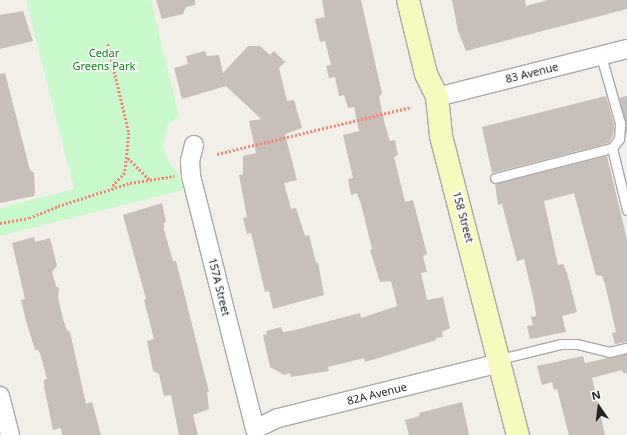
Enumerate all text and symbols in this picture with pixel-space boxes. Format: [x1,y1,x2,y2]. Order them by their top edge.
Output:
park label: Cedar Greens Park [73,47,135,73]
street label: 83 Avenue [504,60,560,86]
street label: 158 Street [450,190,476,244]
street label: 157A Street [205,257,233,317]
street label: 82A Avenue [346,380,408,408]
north arrow [579,387,619,427]
text: N [590,387,602,403]

